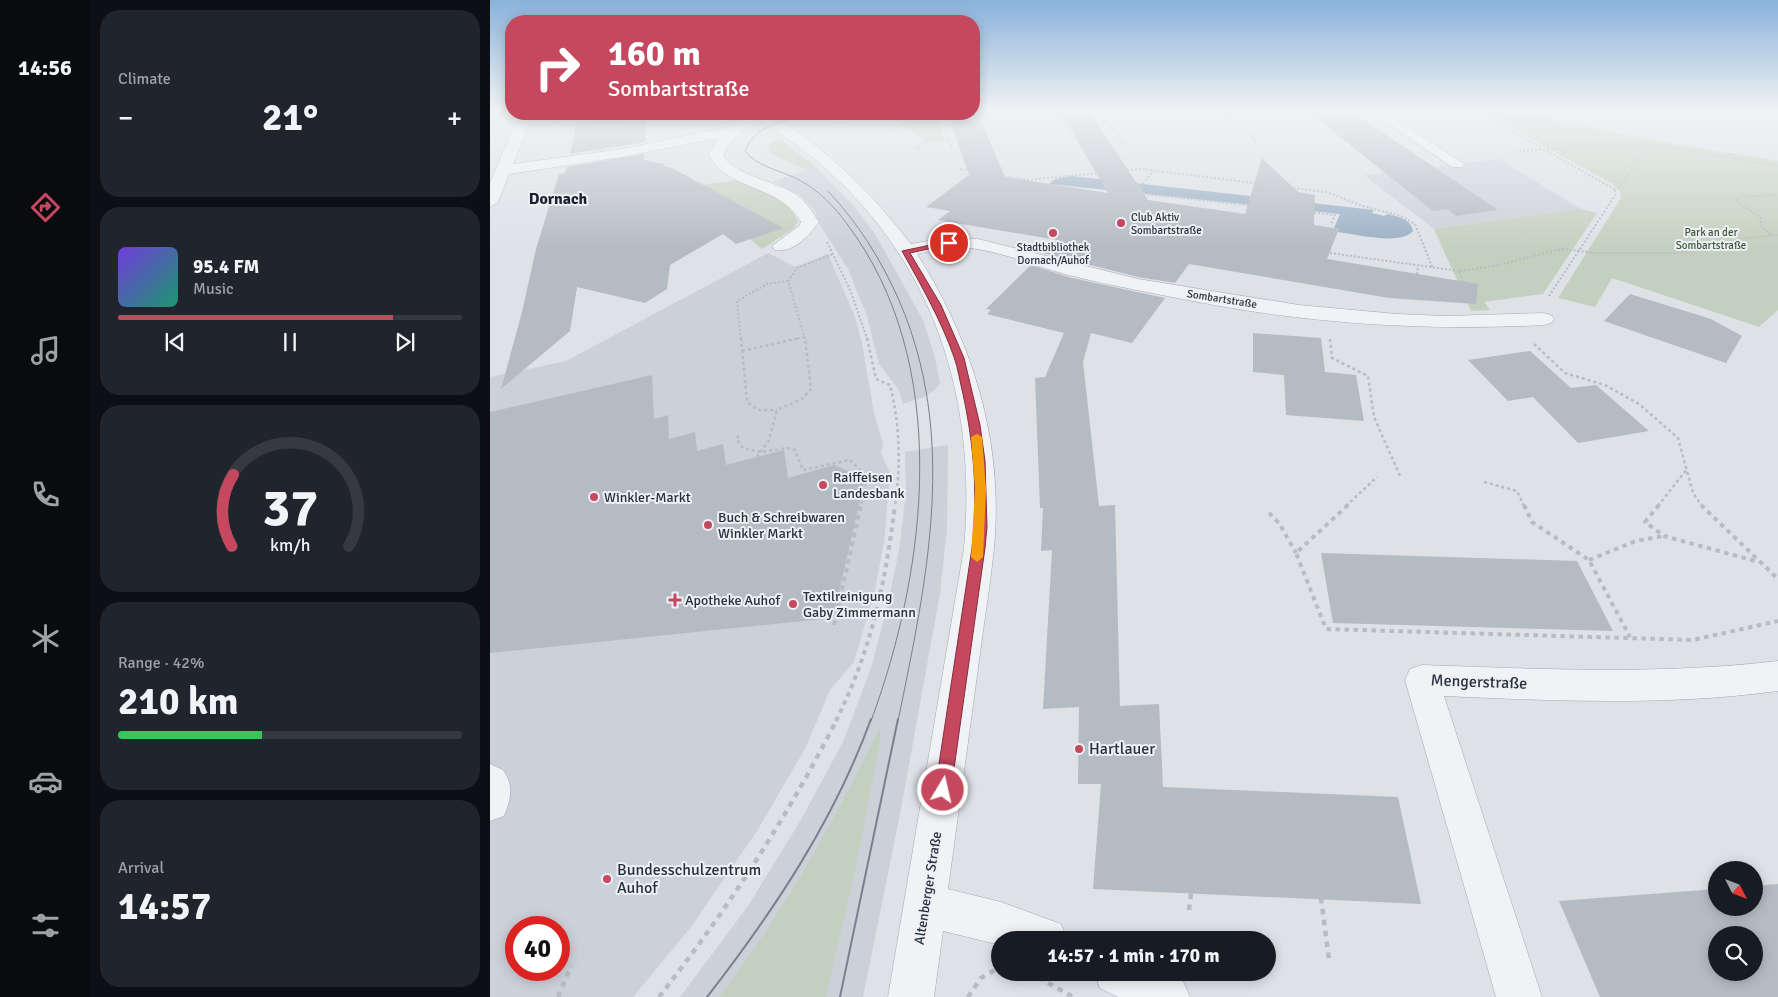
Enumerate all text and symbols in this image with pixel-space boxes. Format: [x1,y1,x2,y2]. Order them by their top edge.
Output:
text: 160 m [608,32,701,75]
icon: right [525,35,590,100]
text: 14:56 [18,54,72,81]
text: Climate [118,69,171,89]
text: Sombartstraße [608,75,749,102]
text: 21° [262,94,318,141]
text: − [118,101,133,135]
text: + [447,101,462,135]
district label: Dornach [529,189,588,209]
icon: directions [28,190,63,225]
place label: Club Aktiv Sombartstraße [1131,211,1202,237]
marker: Club Aktiv Sombartstraße [1115,217,1127,229]
pin [928,222,970,264]
park label: Park an der Sombartstraße [1676,226,1746,252]
marker: Stadtbibliothek Dornach/Auhof [1047,227,1059,239]
icon: arrive [935,229,963,257]
place label: Stadtbibliothek Dornach/Auhof [1017,241,1090,267]
text: 95.4 FM [193,255,259,279]
text: Music [193,279,234,299]
street label: Sombartstraße [1186,287,1258,311]
icon: previous [161,328,189,356]
icon: pause [276,328,304,356]
icon: next [391,328,419,356]
icon: music [28,333,63,368]
place label: Raiffeisen Landesbank [833,469,905,502]
text: 37 [262,476,318,540]
icon: phone [28,477,63,512]
marker: Raiffeisen Landesbank [817,479,829,491]
place label: Winkler-Markt [604,489,691,506]
marker: Winkler-Markt [588,491,600,503]
place label: Buch & Schreibwaren Winkler Markt [718,509,845,542]
marker: Buch & Schreibwaren Winkler Markt [702,519,714,531]
text: km/h [270,534,310,556]
place label: Textilreinigung Gaby Zimmermann [803,588,916,621]
place label: Apotheke Auhof [685,592,781,609]
marker: Apotheke Auhof [669,594,681,606]
marker: Textilreinigung Gaby Zimmermann [787,598,799,610]
icon: climate [28,621,63,656]
text: Range · 42% [118,653,204,673]
street label: Mengerstraße [1430,670,1528,694]
text: 210 km [118,678,239,725]
place label: Hartlauer [1089,739,1155,759]
marker: Hartlauer [1073,743,1085,755]
position arrow [916,763,968,815]
icon: car [28,764,63,799]
street label: Altenberger Straße [911,830,945,946]
text: Arrival [118,858,164,878]
place label: Bundesschulzentrum Auhof [617,860,761,898]
north arrow [1708,861,1762,916]
map controls [1708,861,1763,981]
marker: Bundesschulzentrum Auhof [601,873,613,885]
text: 14:57 [118,883,211,930]
icon: filters [28,908,63,943]
speed limit sign: 40 [505,916,570,981]
button: search [1708,926,1763,981]
text: 14:57 · 1 min · 170 m [1047,944,1220,968]

